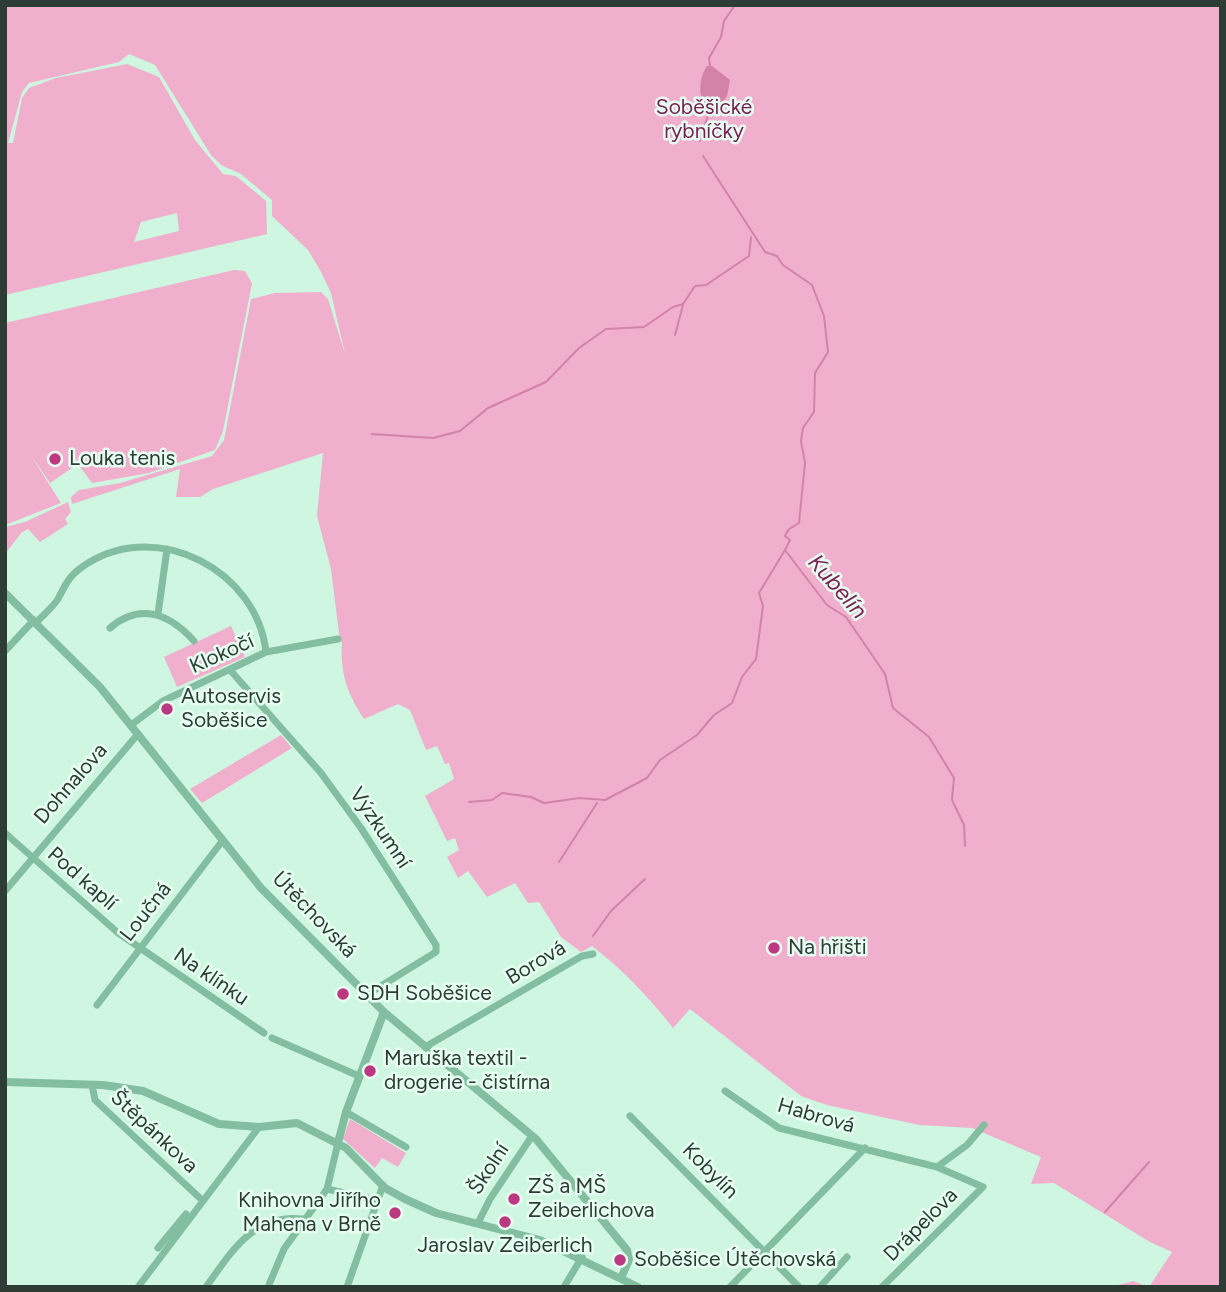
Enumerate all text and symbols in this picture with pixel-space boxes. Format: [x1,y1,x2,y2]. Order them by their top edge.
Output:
park label: Soběšické rybníčky [656,95,752,145]
place label: Louka tenis [69,446,175,472]
marker: Louka tenis [47,451,63,467]
water label: Kubelín [802,549,872,625]
street label: Klokočí [186,629,258,679]
place label: Autoservis Soběšice [181,684,281,734]
marker: Autoservis Soběšice [159,701,175,717]
street label: Dohnalova [29,738,113,830]
street label: Výzkumní [344,783,416,873]
street label: Pod kaplí [42,842,122,916]
street label: Útěchovská [267,866,361,964]
street label: Loučná [115,877,177,947]
street label: Borová [501,935,571,991]
place label: Na hřišti [788,935,867,961]
marker: Na hřišti [766,940,782,956]
street label: Na klínku [169,943,253,1011]
place label: SDH Soběšice [357,981,492,1007]
marker: SDH Soběšice [335,986,351,1002]
place label: Maruška textil - drogerie - čistírna [384,1046,550,1096]
marker: Maruška textil - drogerie - čistírna [362,1063,378,1079]
street label: Štěpánkova [105,1085,203,1179]
street label: Habrová [774,1093,858,1139]
street label: Kobylín [677,1138,743,1204]
street label: Školní [463,1139,515,1199]
place label: ZŠ a MŠ Zeiberlichova [528,1174,655,1224]
street label: Drápelova [879,1183,963,1267]
place label: Knihovna Jiřího Mahena v Brně [238,1188,381,1238]
marker: ZŠ a MŠ Zeiberlichova [506,1191,522,1207]
marker: Knihovna Jiřího Mahena v Brně [387,1205,403,1221]
marker: Jaroslav Zeiberlich [497,1214,513,1230]
place label: Jaroslav Zeiberlich [417,1233,593,1259]
place label: Soběšice Útěchovská [634,1247,836,1273]
marker: Soběšice Útěchovská [612,1252,628,1268]

